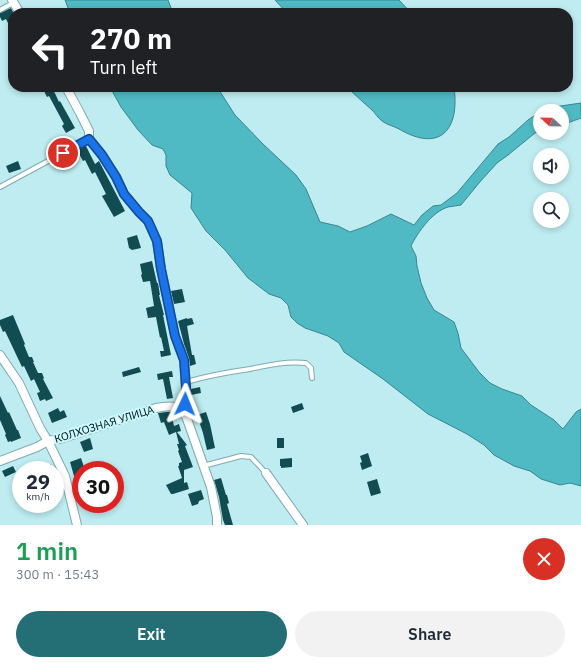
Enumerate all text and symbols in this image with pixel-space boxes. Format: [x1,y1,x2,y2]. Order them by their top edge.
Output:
text: 270 m [90,20,172,57]
icon: left [24,24,76,76]
text: Turn left [90,56,158,79]
north arrow [533,104,569,140]
map controls [533,104,569,228]
pin [46,136,80,170]
icon: arrive [52,142,74,164]
button: sound [533,148,569,184]
button: search [533,192,569,228]
position arrow [164,383,206,425]
street label: КОЛХОЗНАЯ УЛИЦА [52,402,156,446]
speed limit sign: 30 [72,461,124,513]
text: 29 [26,468,50,495]
text: km/h [26,490,50,503]
text: 1 min [16,535,78,567]
button: close [523,538,565,580]
text: 300 m · 15:43 [16,566,99,583]
button: Exit [16,611,287,657]
button: Share [295,611,565,657]

